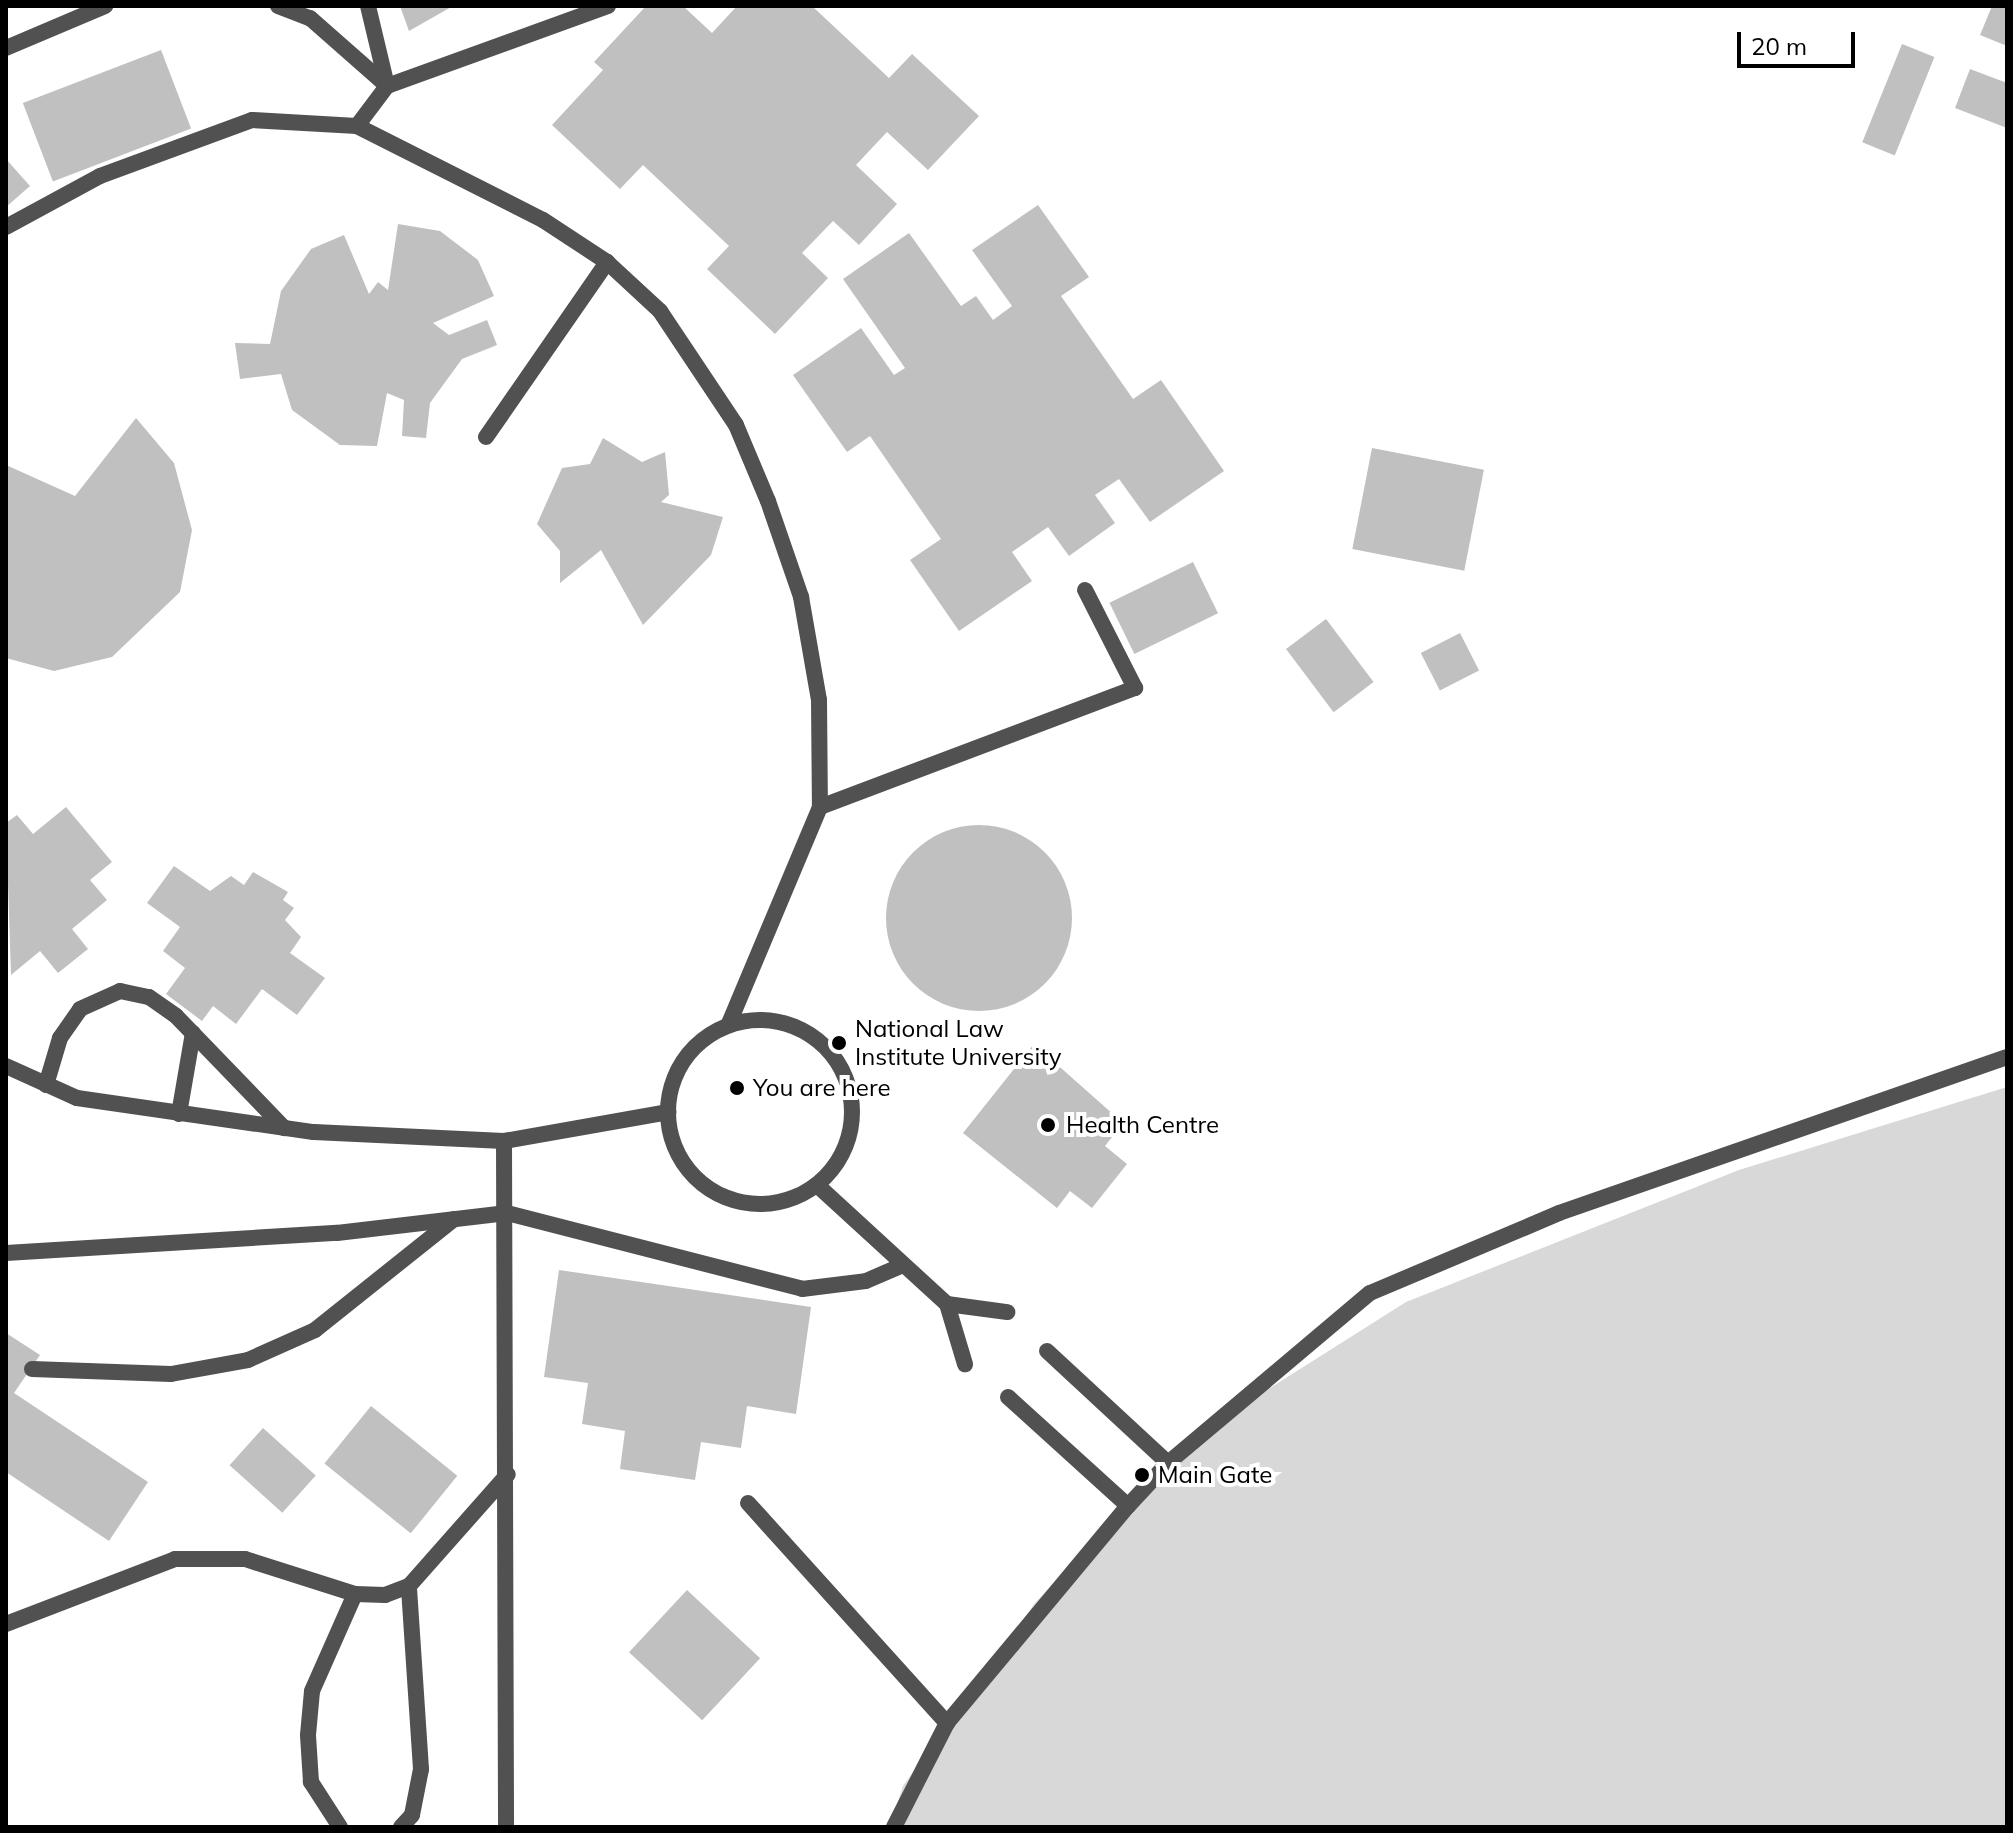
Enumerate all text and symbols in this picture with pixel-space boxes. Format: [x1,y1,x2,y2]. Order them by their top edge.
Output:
scale bar [1741,16,1859,66]
text: 20 m [1751,31,1807,61]
place label: National Law Institute University [855,1015,1061,1071]
marker: National Law Institute University [830,1034,848,1052]
place label: You are here [753,1074,891,1102]
marker: You are here [728,1079,746,1097]
place label: Health Centre [1066,1111,1219,1139]
marker: Health Centre [1037,1114,1059,1136]
place label: Main Gate [1158,1461,1272,1489]
marker: Main Gate [1133,1466,1151,1484]

